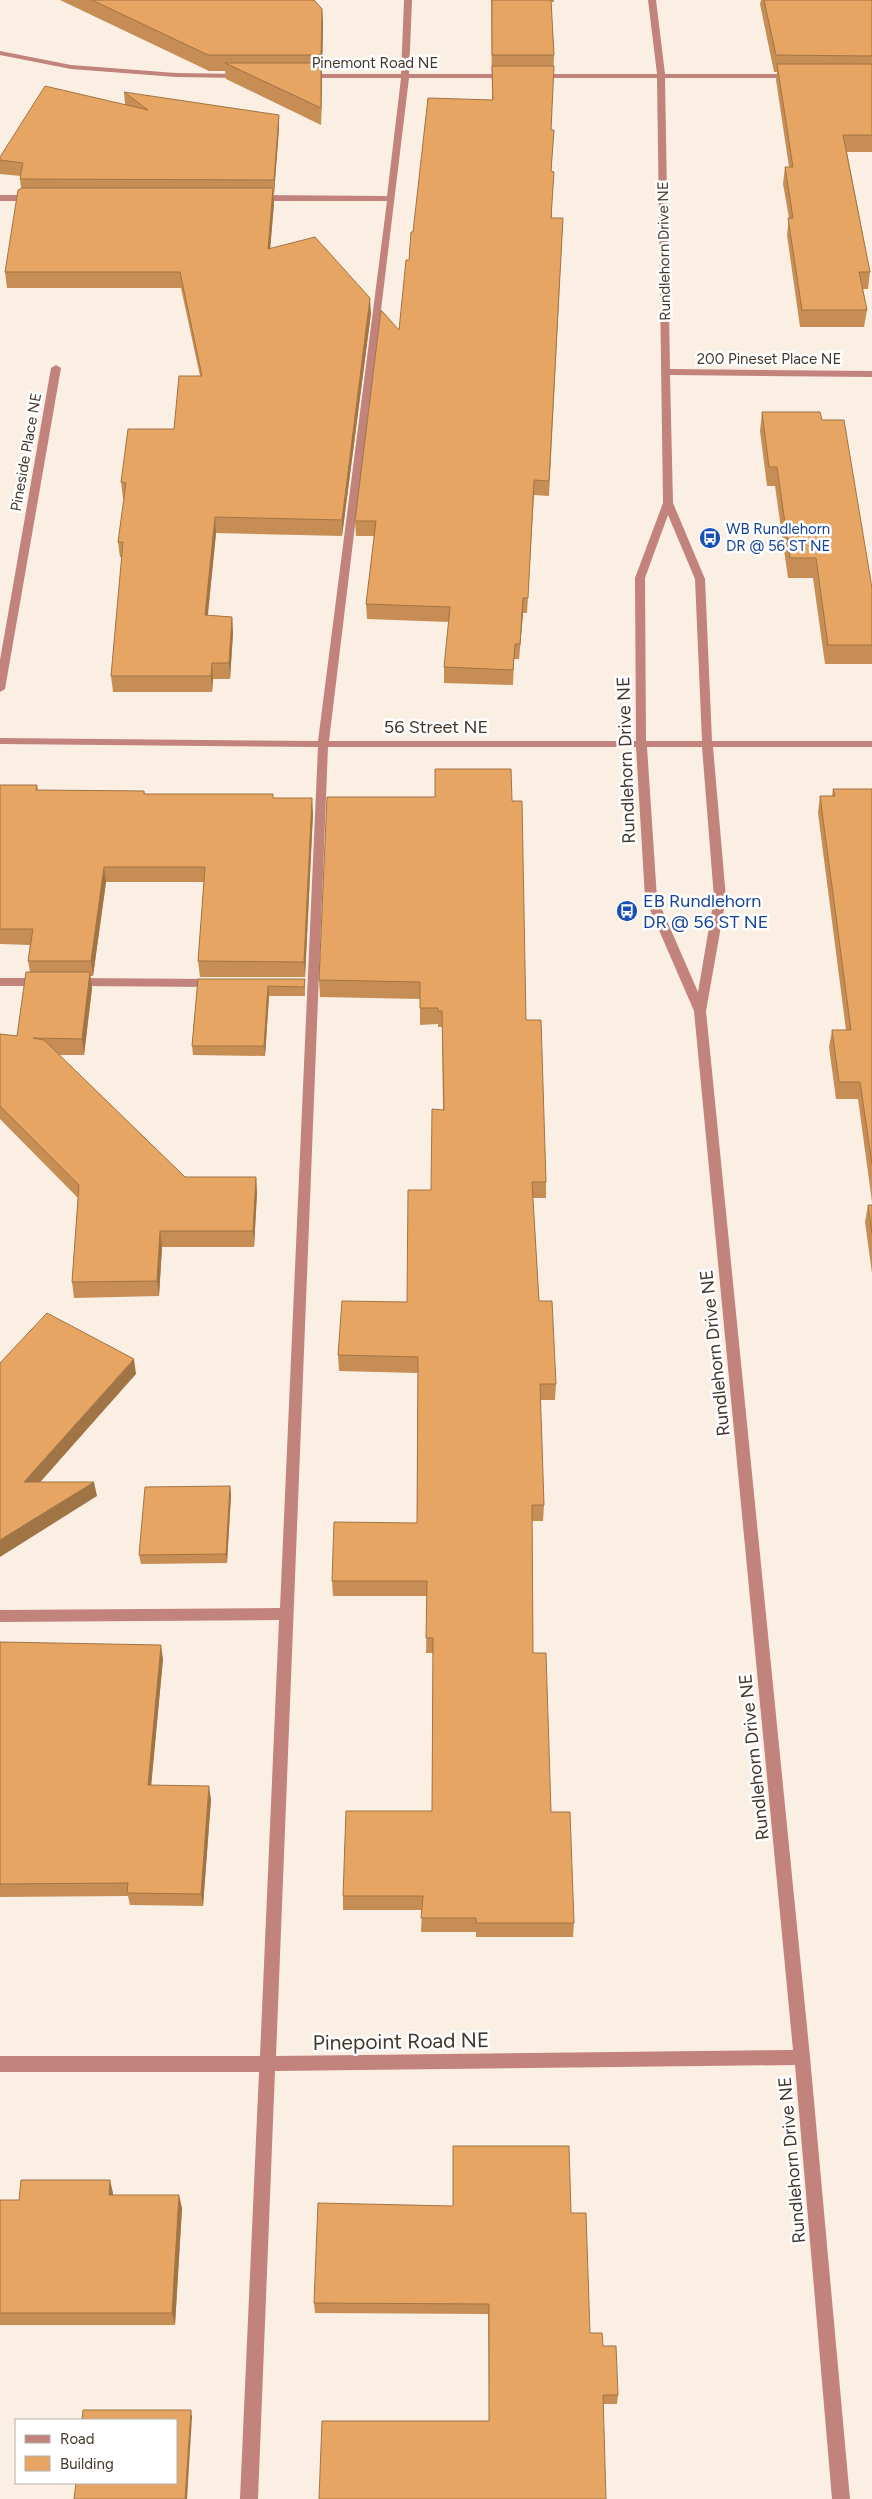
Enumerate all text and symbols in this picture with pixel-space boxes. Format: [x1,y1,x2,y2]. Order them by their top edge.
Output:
street label: Pinemont Road NE [312,54,438,72]
street label: Rundlehorn Drive NE [654,181,674,321]
street label: 200 Pineset Place NE [697,350,841,368]
street label: Pineside Place NE [7,391,45,513]
place label: WB Rundlehorn DR @ 56 ST NE [726,520,830,555]
bus stop icon: WB Rundlehorn DR @ 56 ST NE [698,526,722,550]
street label: Rundlehorn Drive NE [612,676,640,844]
street label: 56 Street NE [384,716,488,738]
place label: EB Rundlehorn DR @ 56 ST NE [643,890,768,933]
bus stop icon: EB Rundlehorn DR @ 56 ST NE [615,899,639,923]
street label: Rundlehorn Drive NE [695,1269,735,1437]
street label: Rundlehorn Drive NE [734,1673,774,1841]
street label: Pinepoint Road NE [312,2027,490,2055]
street label: Rundlehorn Drive NE [774,2076,810,2244]
legend [15,2419,178,2484]
text: Road [60,2430,95,2448]
text: Building [60,2455,114,2473]

